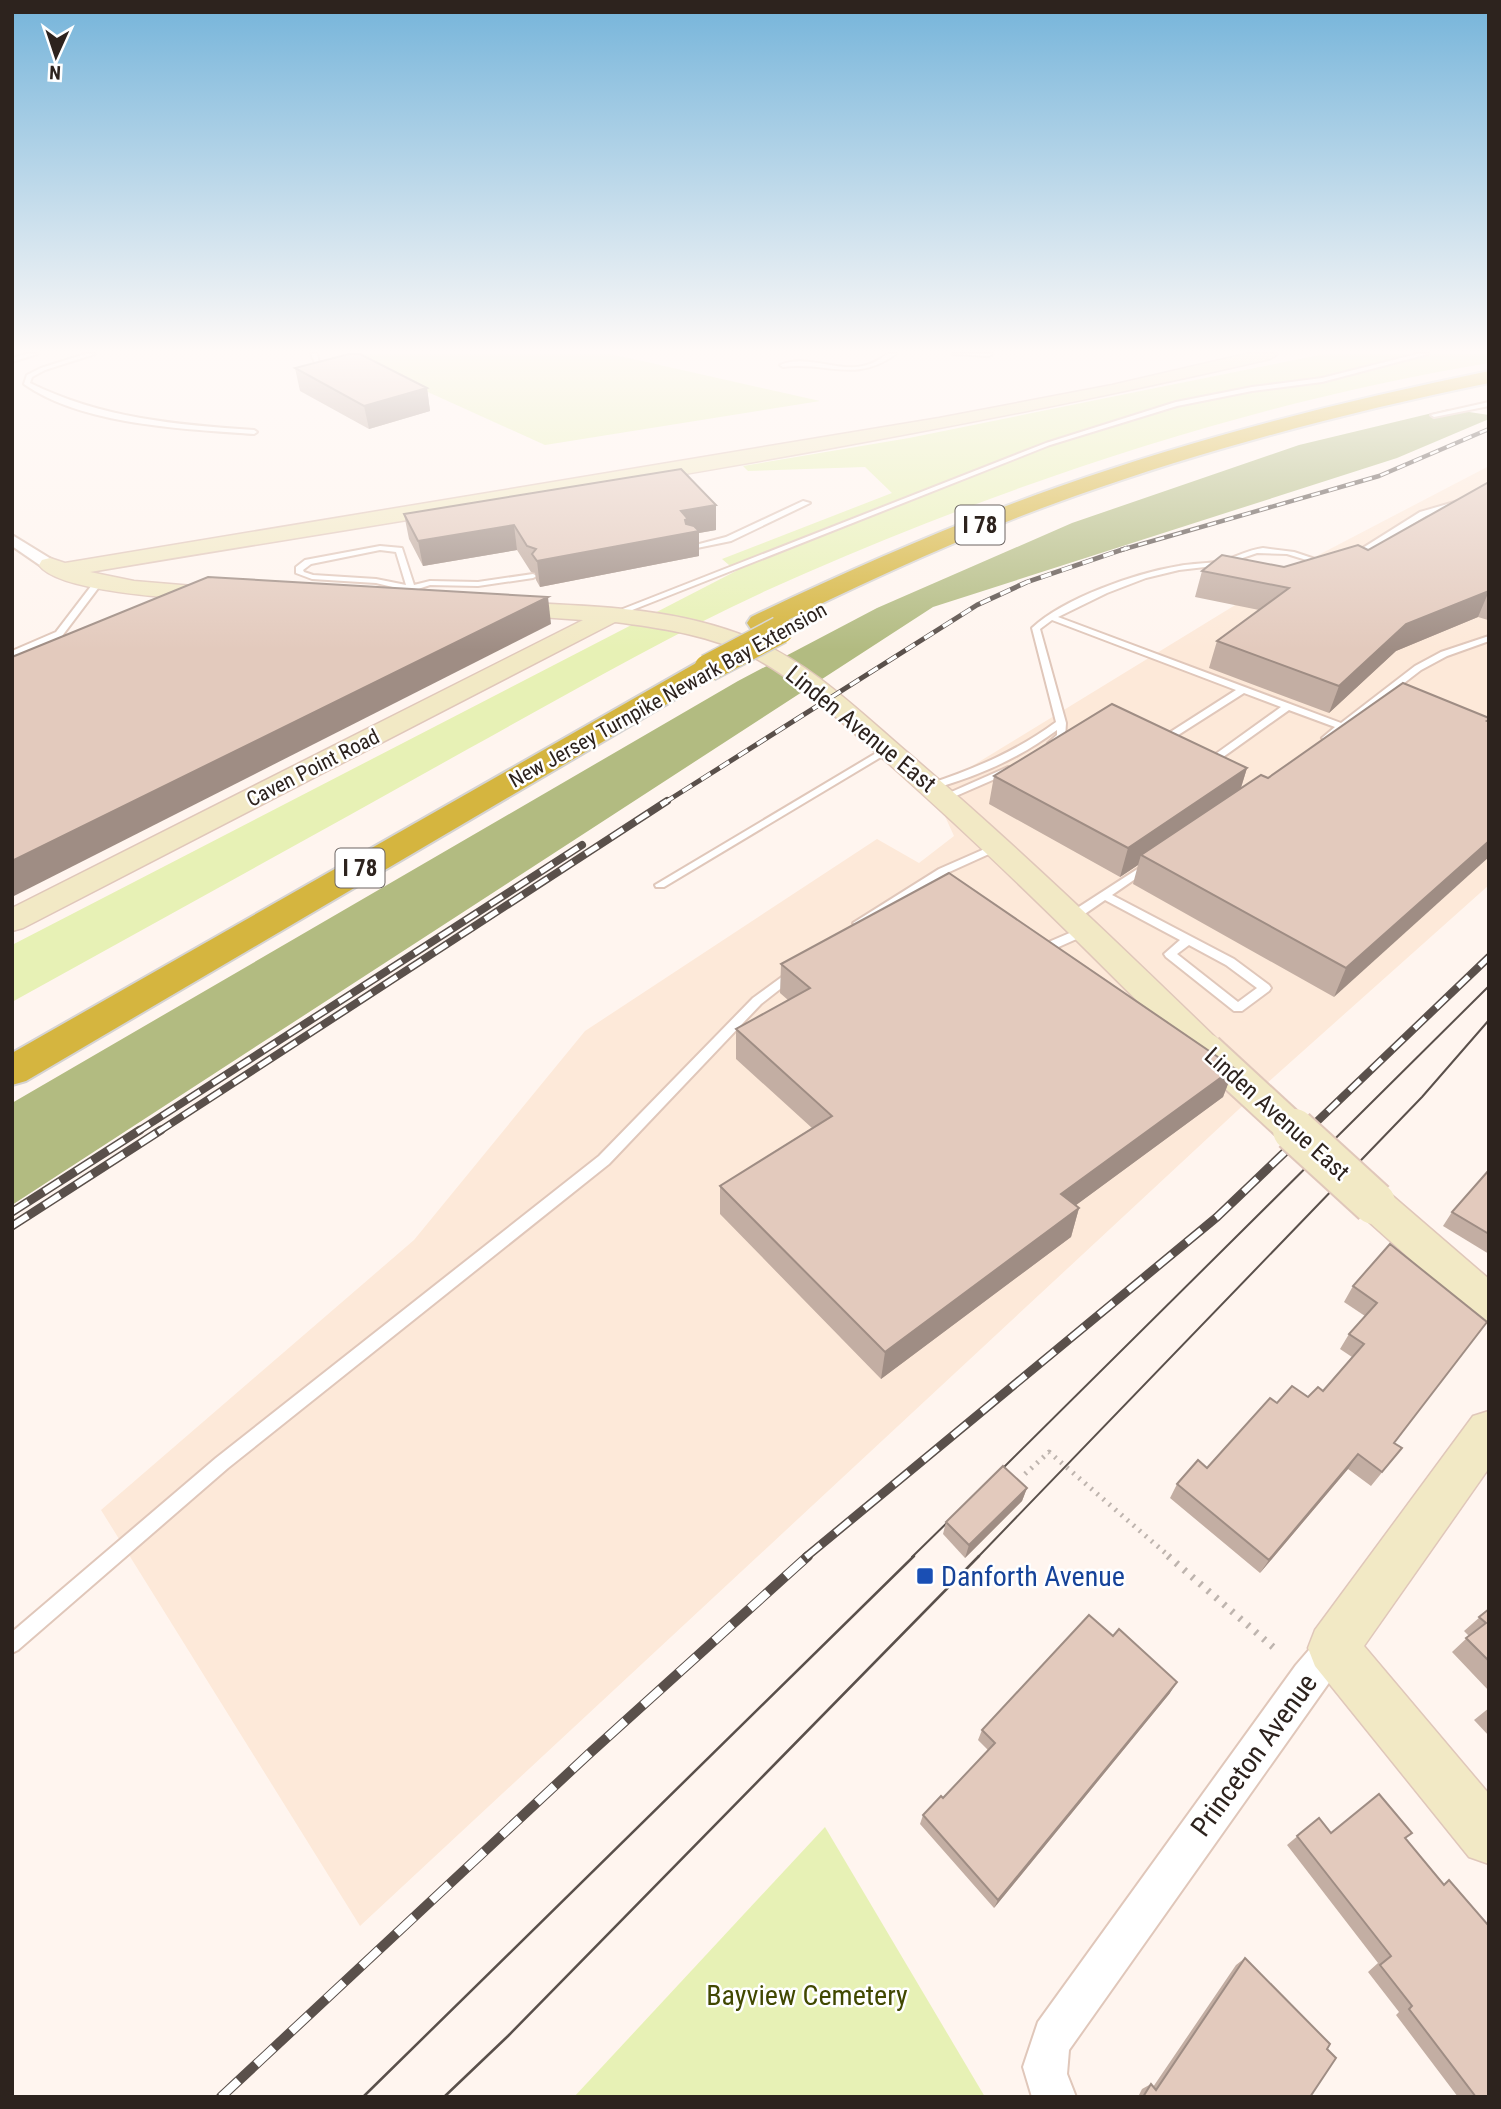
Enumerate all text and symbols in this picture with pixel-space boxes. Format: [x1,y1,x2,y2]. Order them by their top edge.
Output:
north arrow [21,21,91,91]
text: N [49,61,62,84]
road number: I 78 [956,505,1004,544]
street label: New Jersey Turnpike Newark Bay Extension [505,597,831,793]
street label: Linden Avenue East [780,660,942,798]
street label: Caven Point Road [243,724,383,812]
road number: I 78 [336,848,384,888]
street label: Linden Avenue East [1199,1042,1355,1186]
place label: Danforth Avenue [941,1560,1125,1593]
marker: Danforth Avenue [915,1566,935,1586]
street label: Princeton Avenue [1184,1667,1324,1843]
park label: Bayview Cemetery [706,1979,908,2012]

